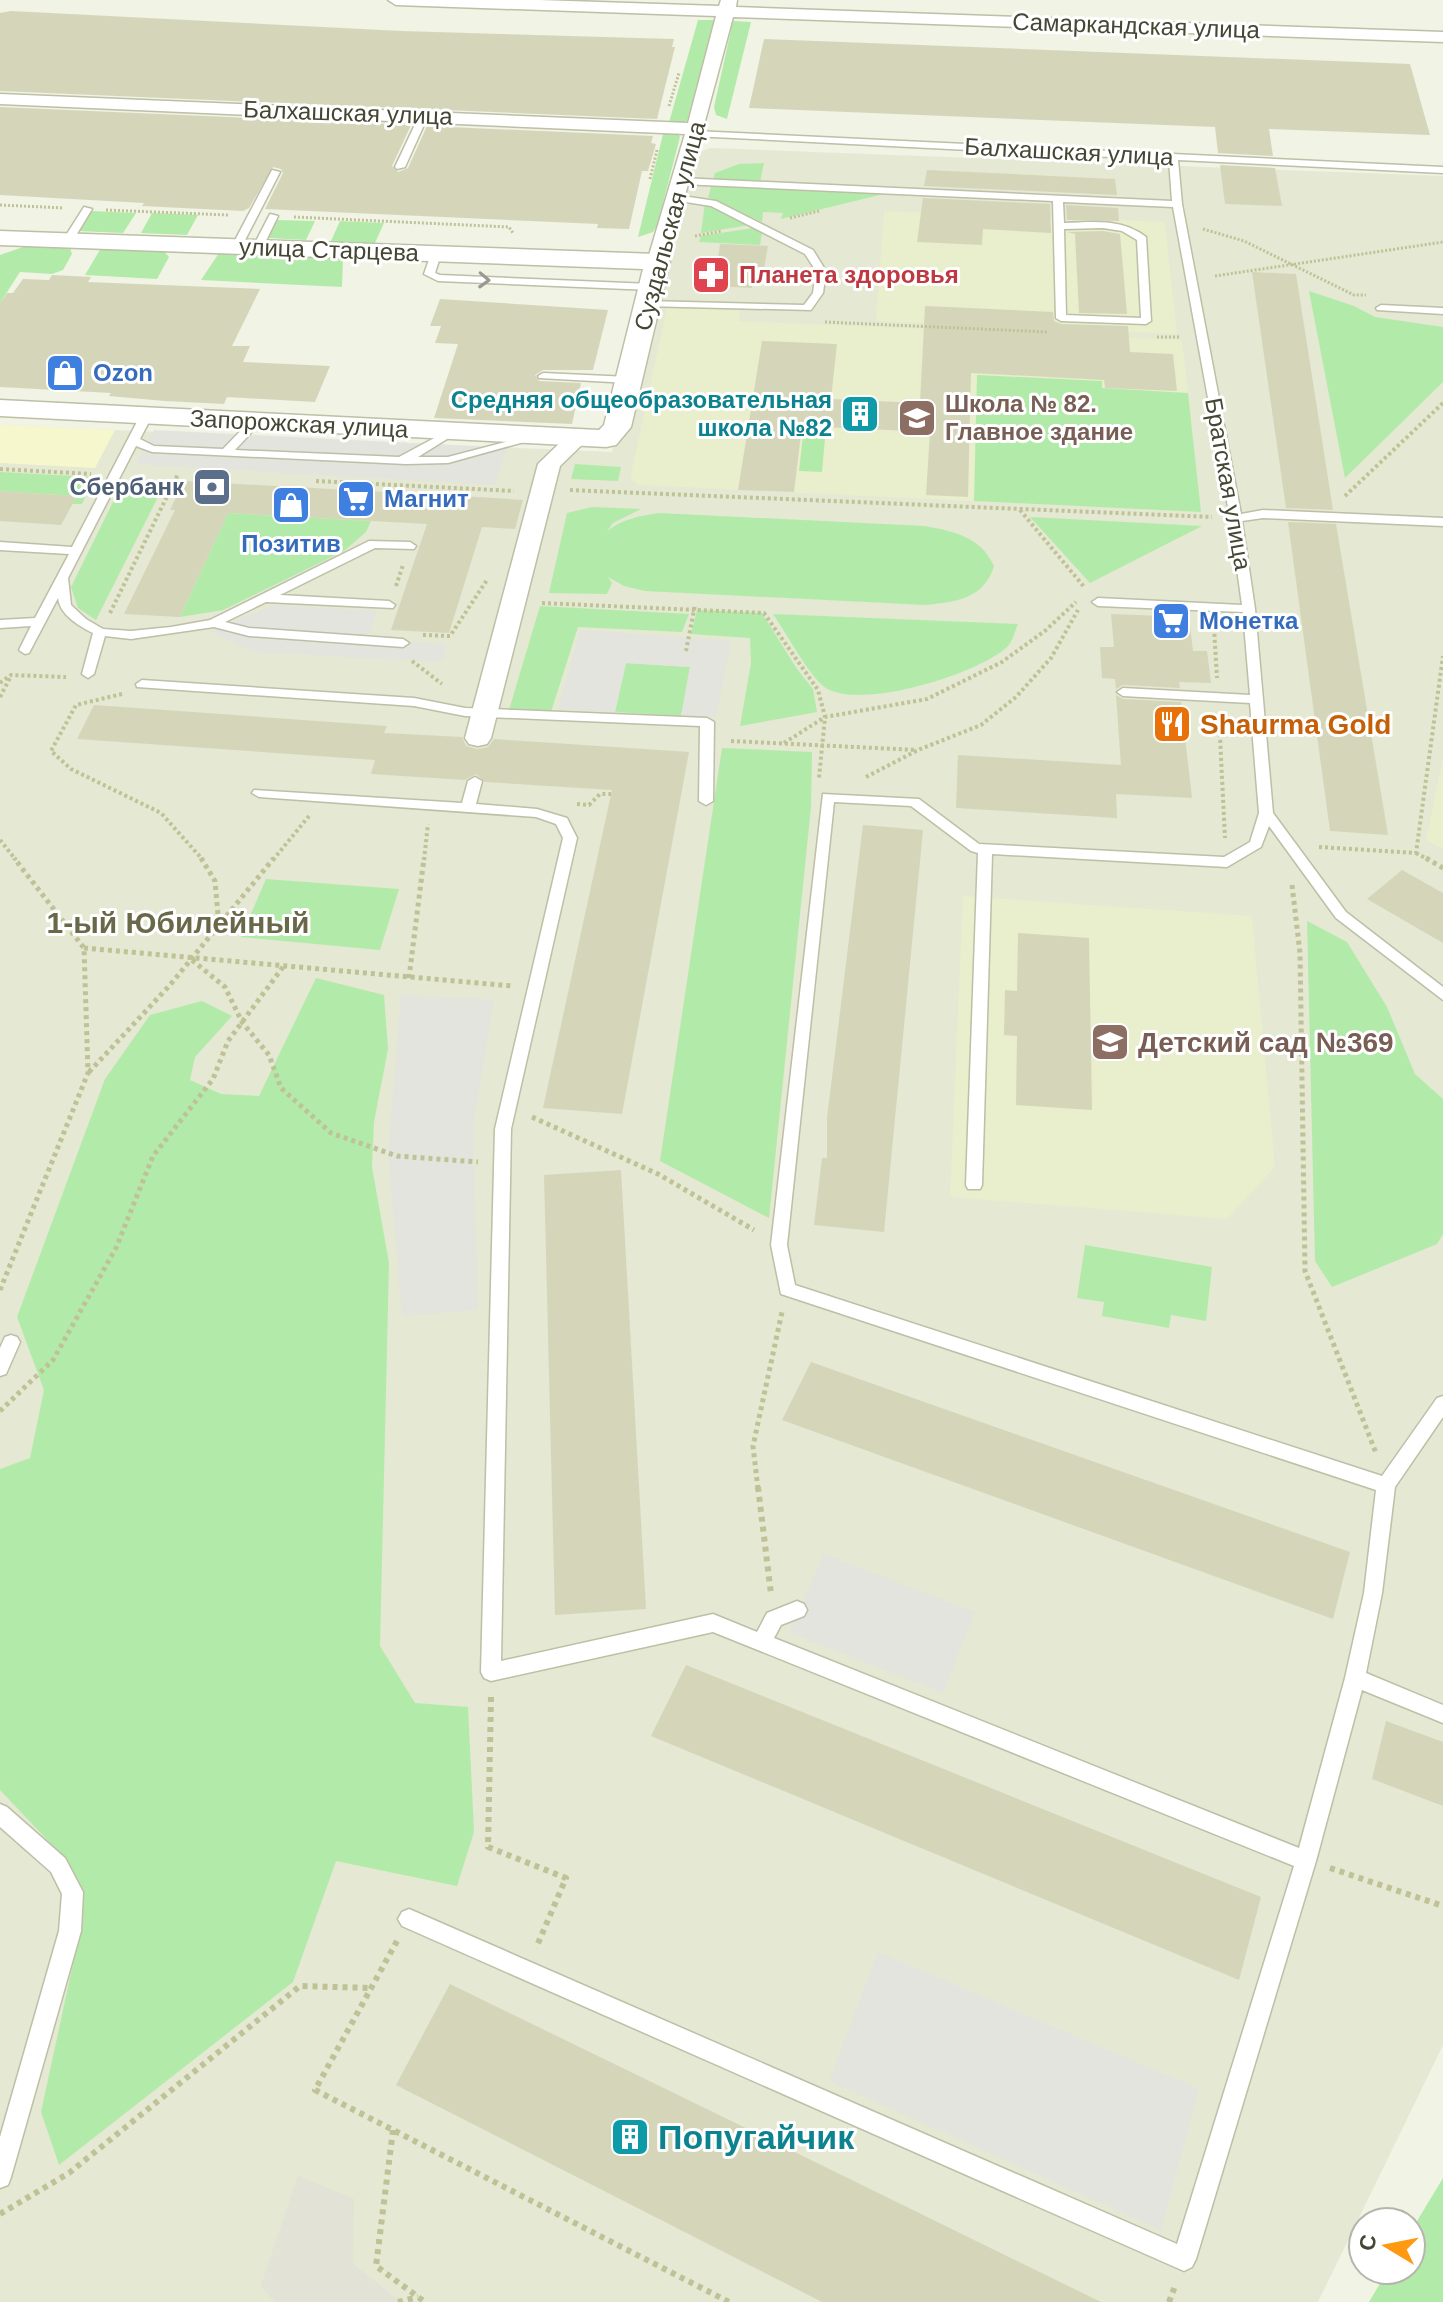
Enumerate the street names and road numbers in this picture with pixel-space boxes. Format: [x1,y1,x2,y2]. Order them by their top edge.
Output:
street label: Самаркандская улица [1012,8,1261,43]
street label: Балхашская улица [243,95,454,130]
street label: Суздальская улица [629,118,711,334]
street label: Балхашская улица [964,133,1175,170]
street label: улица Старцева [239,233,420,266]
street label: Братская улица [1200,396,1257,573]
street label: Запорожская улица [189,404,410,443]

